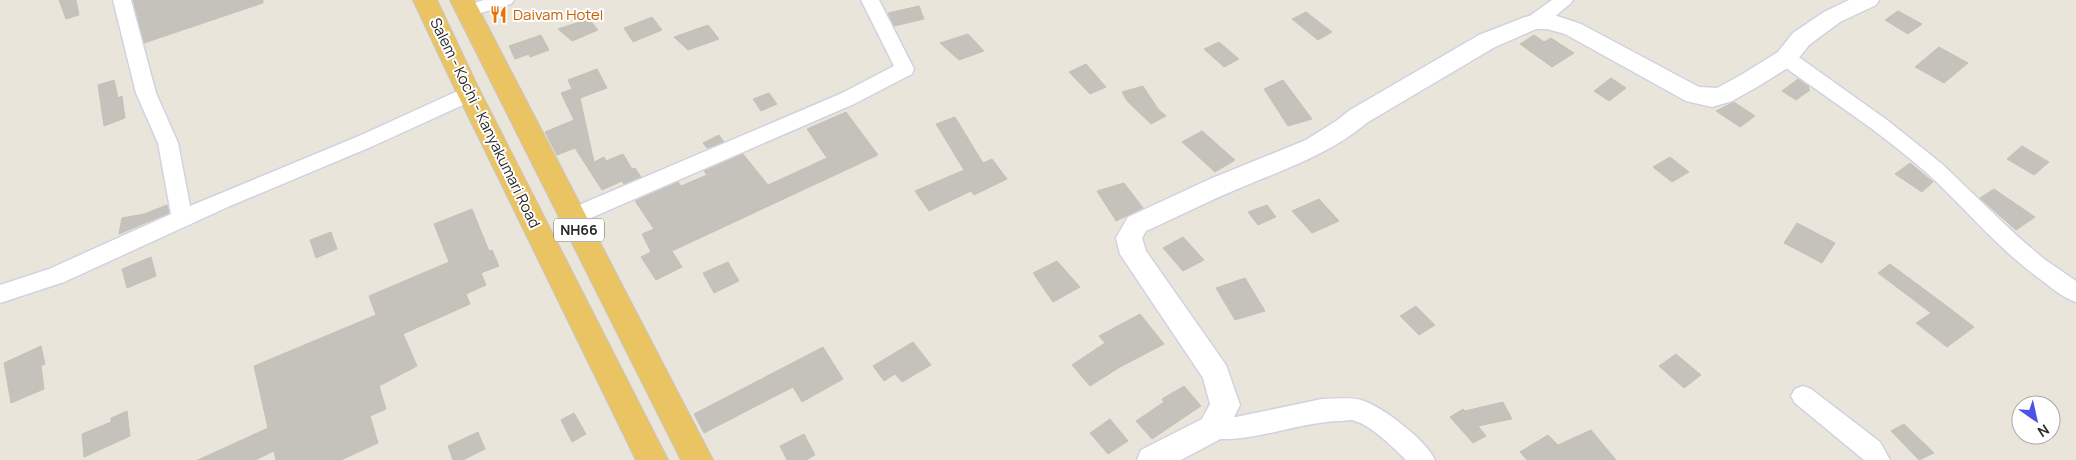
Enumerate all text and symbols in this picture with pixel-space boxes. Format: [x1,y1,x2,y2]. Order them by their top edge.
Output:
place label: Daivam Hotel [513,4,603,25]
restaurant icon: Daivam Hotel [489,5,509,25]
street label: Salem - Kochi - Kanyakumari Road [425,14,546,231]
road number: NH66 [554,218,604,242]
north arrow [2011,395,2061,445]
text: N [2034,421,2053,442]

